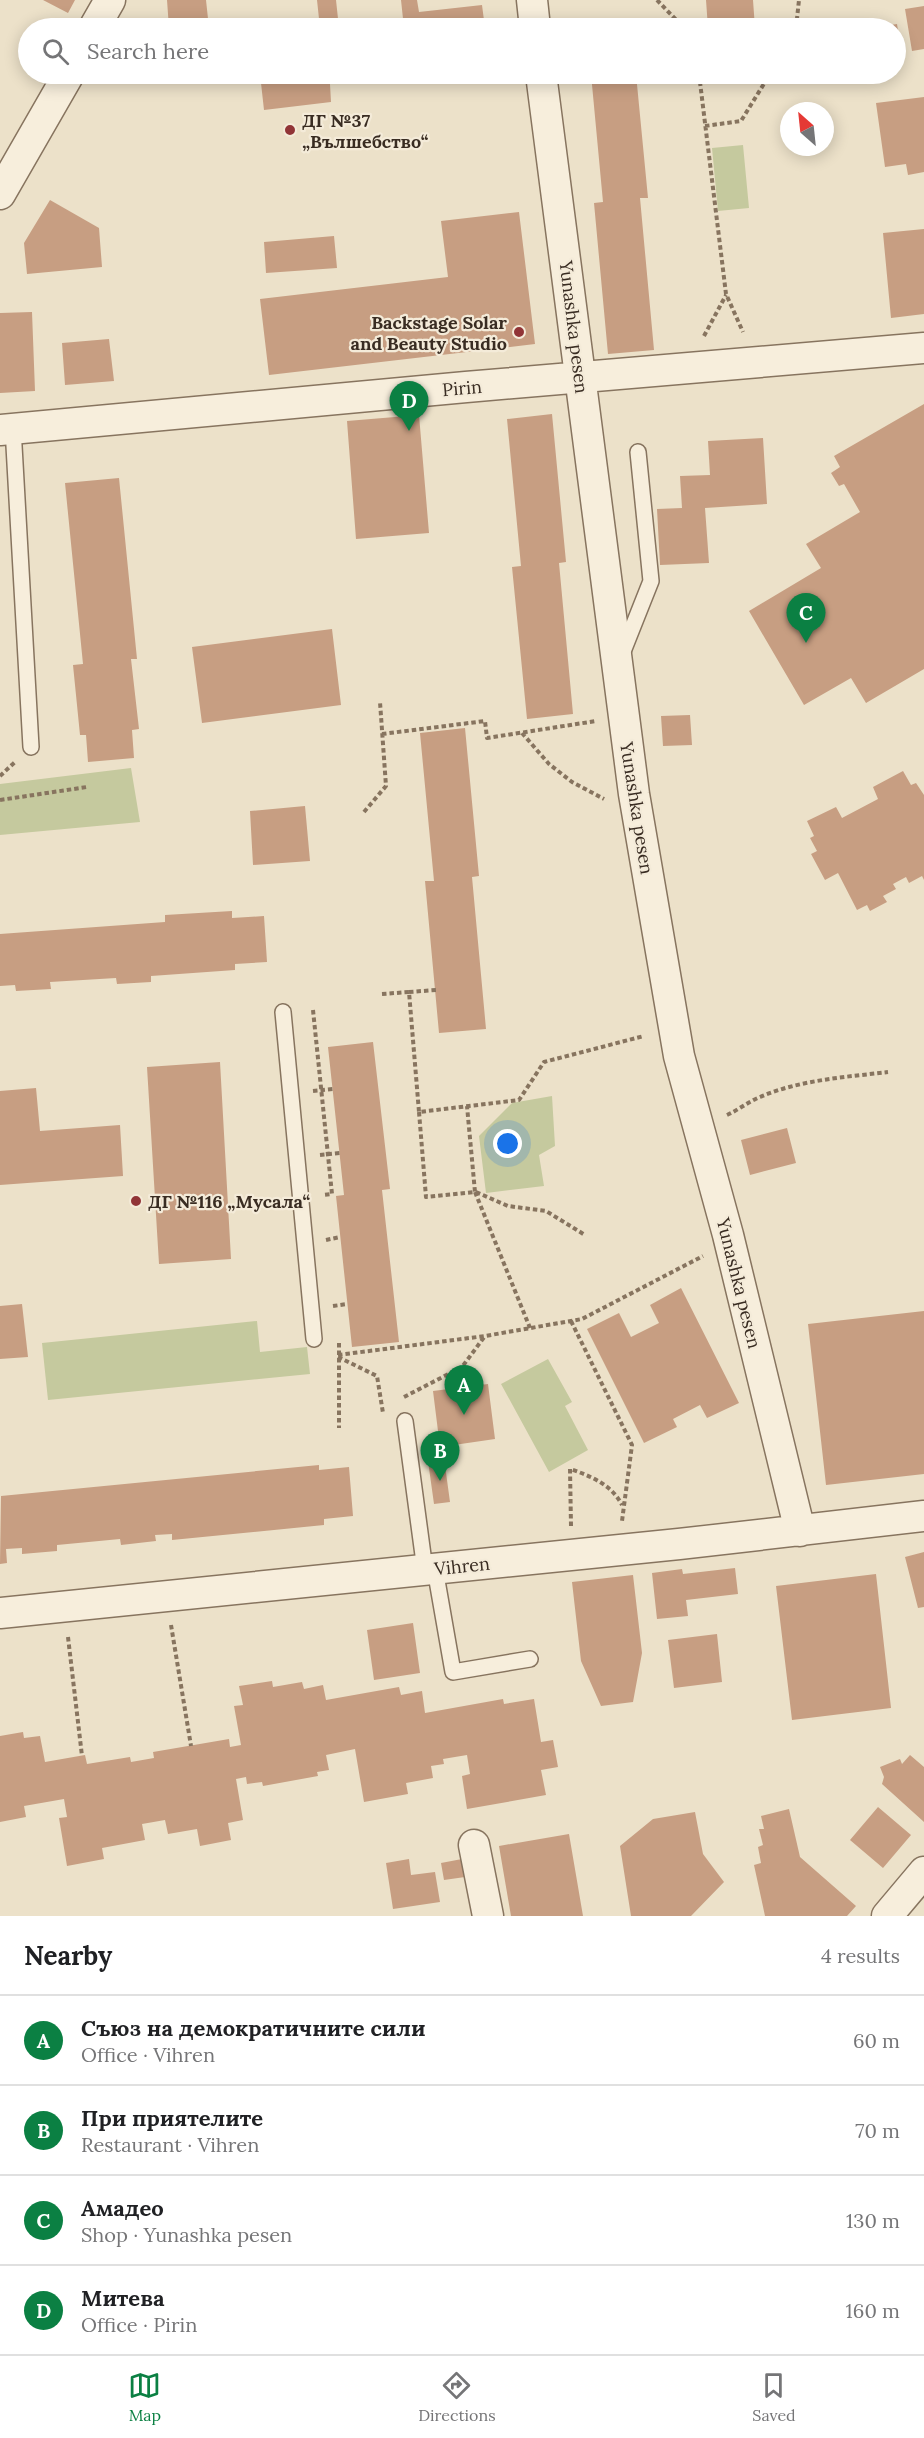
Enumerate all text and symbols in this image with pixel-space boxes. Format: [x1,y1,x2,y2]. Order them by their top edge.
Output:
search box [18,18,906,84]
icon: search [39,35,72,68]
text: Search here [87,37,209,65]
north arrow [780,102,834,156]
place label: ДГ №37 „Вълшебство“ [302,109,429,153]
marker: ДГ №37 „Вълшебство“ [283,123,297,137]
street label: Yunashka pesen [554,258,594,395]
place label: Backstage Solar and Beauty Studio [350,311,507,355]
marker: Backstage Solar and Beauty Studio [512,325,526,339]
street label: Pirin [441,375,483,401]
pin: D [390,382,428,431]
pin: C [786,594,826,643]
street label: Yunashka pesen [615,739,659,876]
your location [493,1129,522,1158]
place label: ДГ №116 „Мусала“ [148,1190,311,1213]
marker: ДГ №116 „Мусала“ [129,1194,143,1208]
street label: Yunashka pesen [711,1214,766,1351]
pin: A [444,1366,484,1415]
pin: B [420,1432,460,1481]
street label: Vihren [432,1552,491,1580]
text: Nearby [24,1939,112,1972]
text: 4 results [821,1943,900,1968]
text: Съюз на демократичните сили [81,2014,426,2042]
text: A [37,2028,50,2053]
text: 60 m [853,2028,900,2053]
text: Office · Vihren [81,2042,215,2067]
text: При приятелите [81,2104,263,2132]
text: B [37,2118,50,2143]
text: 70 m [855,2118,900,2143]
text: Restaurant · Vihren [81,2132,259,2157]
text: Амадео [81,2194,164,2222]
text: C [37,2208,50,2233]
text: 130 m [846,2208,900,2233]
text: Shop · Yunashka pesen [81,2222,292,2247]
text: Митева [81,2284,164,2312]
text: D [36,2298,51,2323]
text: 160 m [846,2298,900,2323]
text: Office · Pirin [81,2312,197,2337]
tab: Map [128,2369,161,2425]
tab: Directions [418,2369,496,2425]
tab: Saved [752,2369,796,2425]

